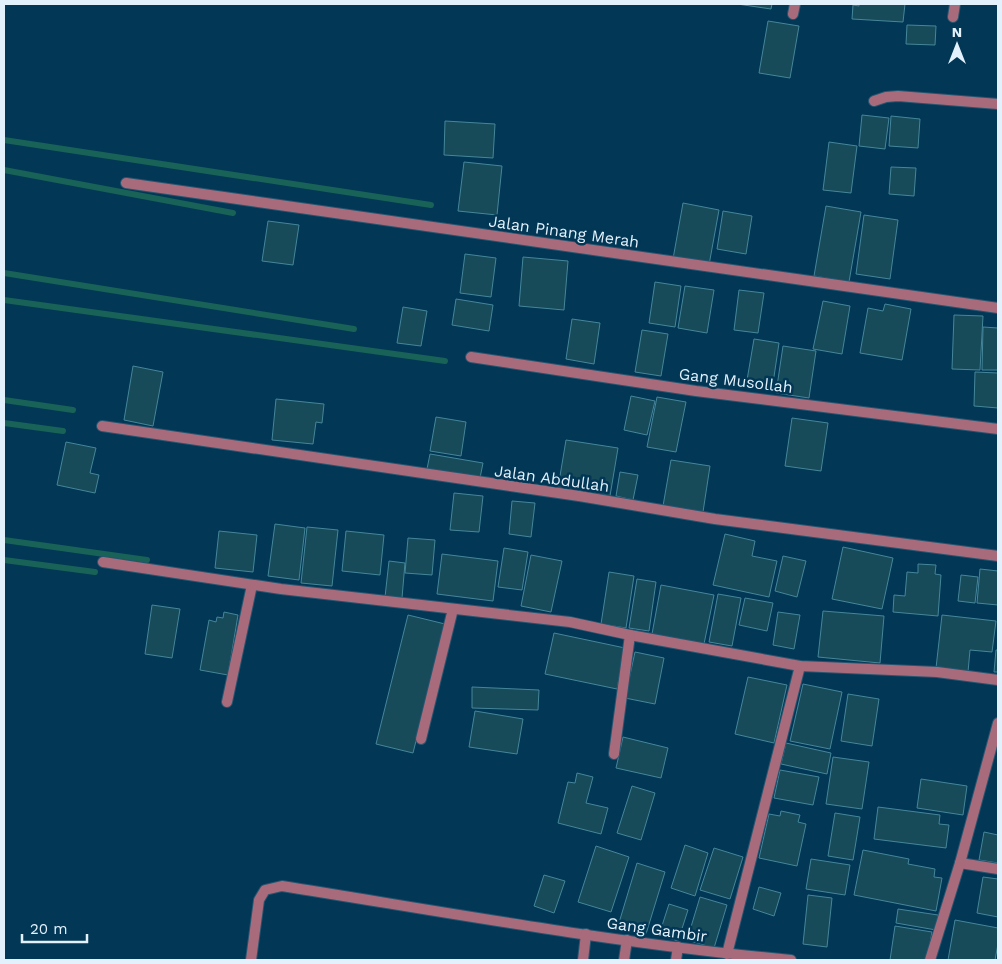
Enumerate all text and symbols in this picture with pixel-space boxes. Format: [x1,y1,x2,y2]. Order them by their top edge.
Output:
north arrow [932,20,982,70]
text: N [952,24,962,40]
street label: Jalan Pinang Merah [487,212,641,251]
street label: Gang Musollah [678,364,794,397]
street label: Jalan Abdullah [493,461,611,496]
scale bar [22,912,88,944]
street label: Gang Gambir [605,913,709,946]
text: 20 m [30,920,68,938]

